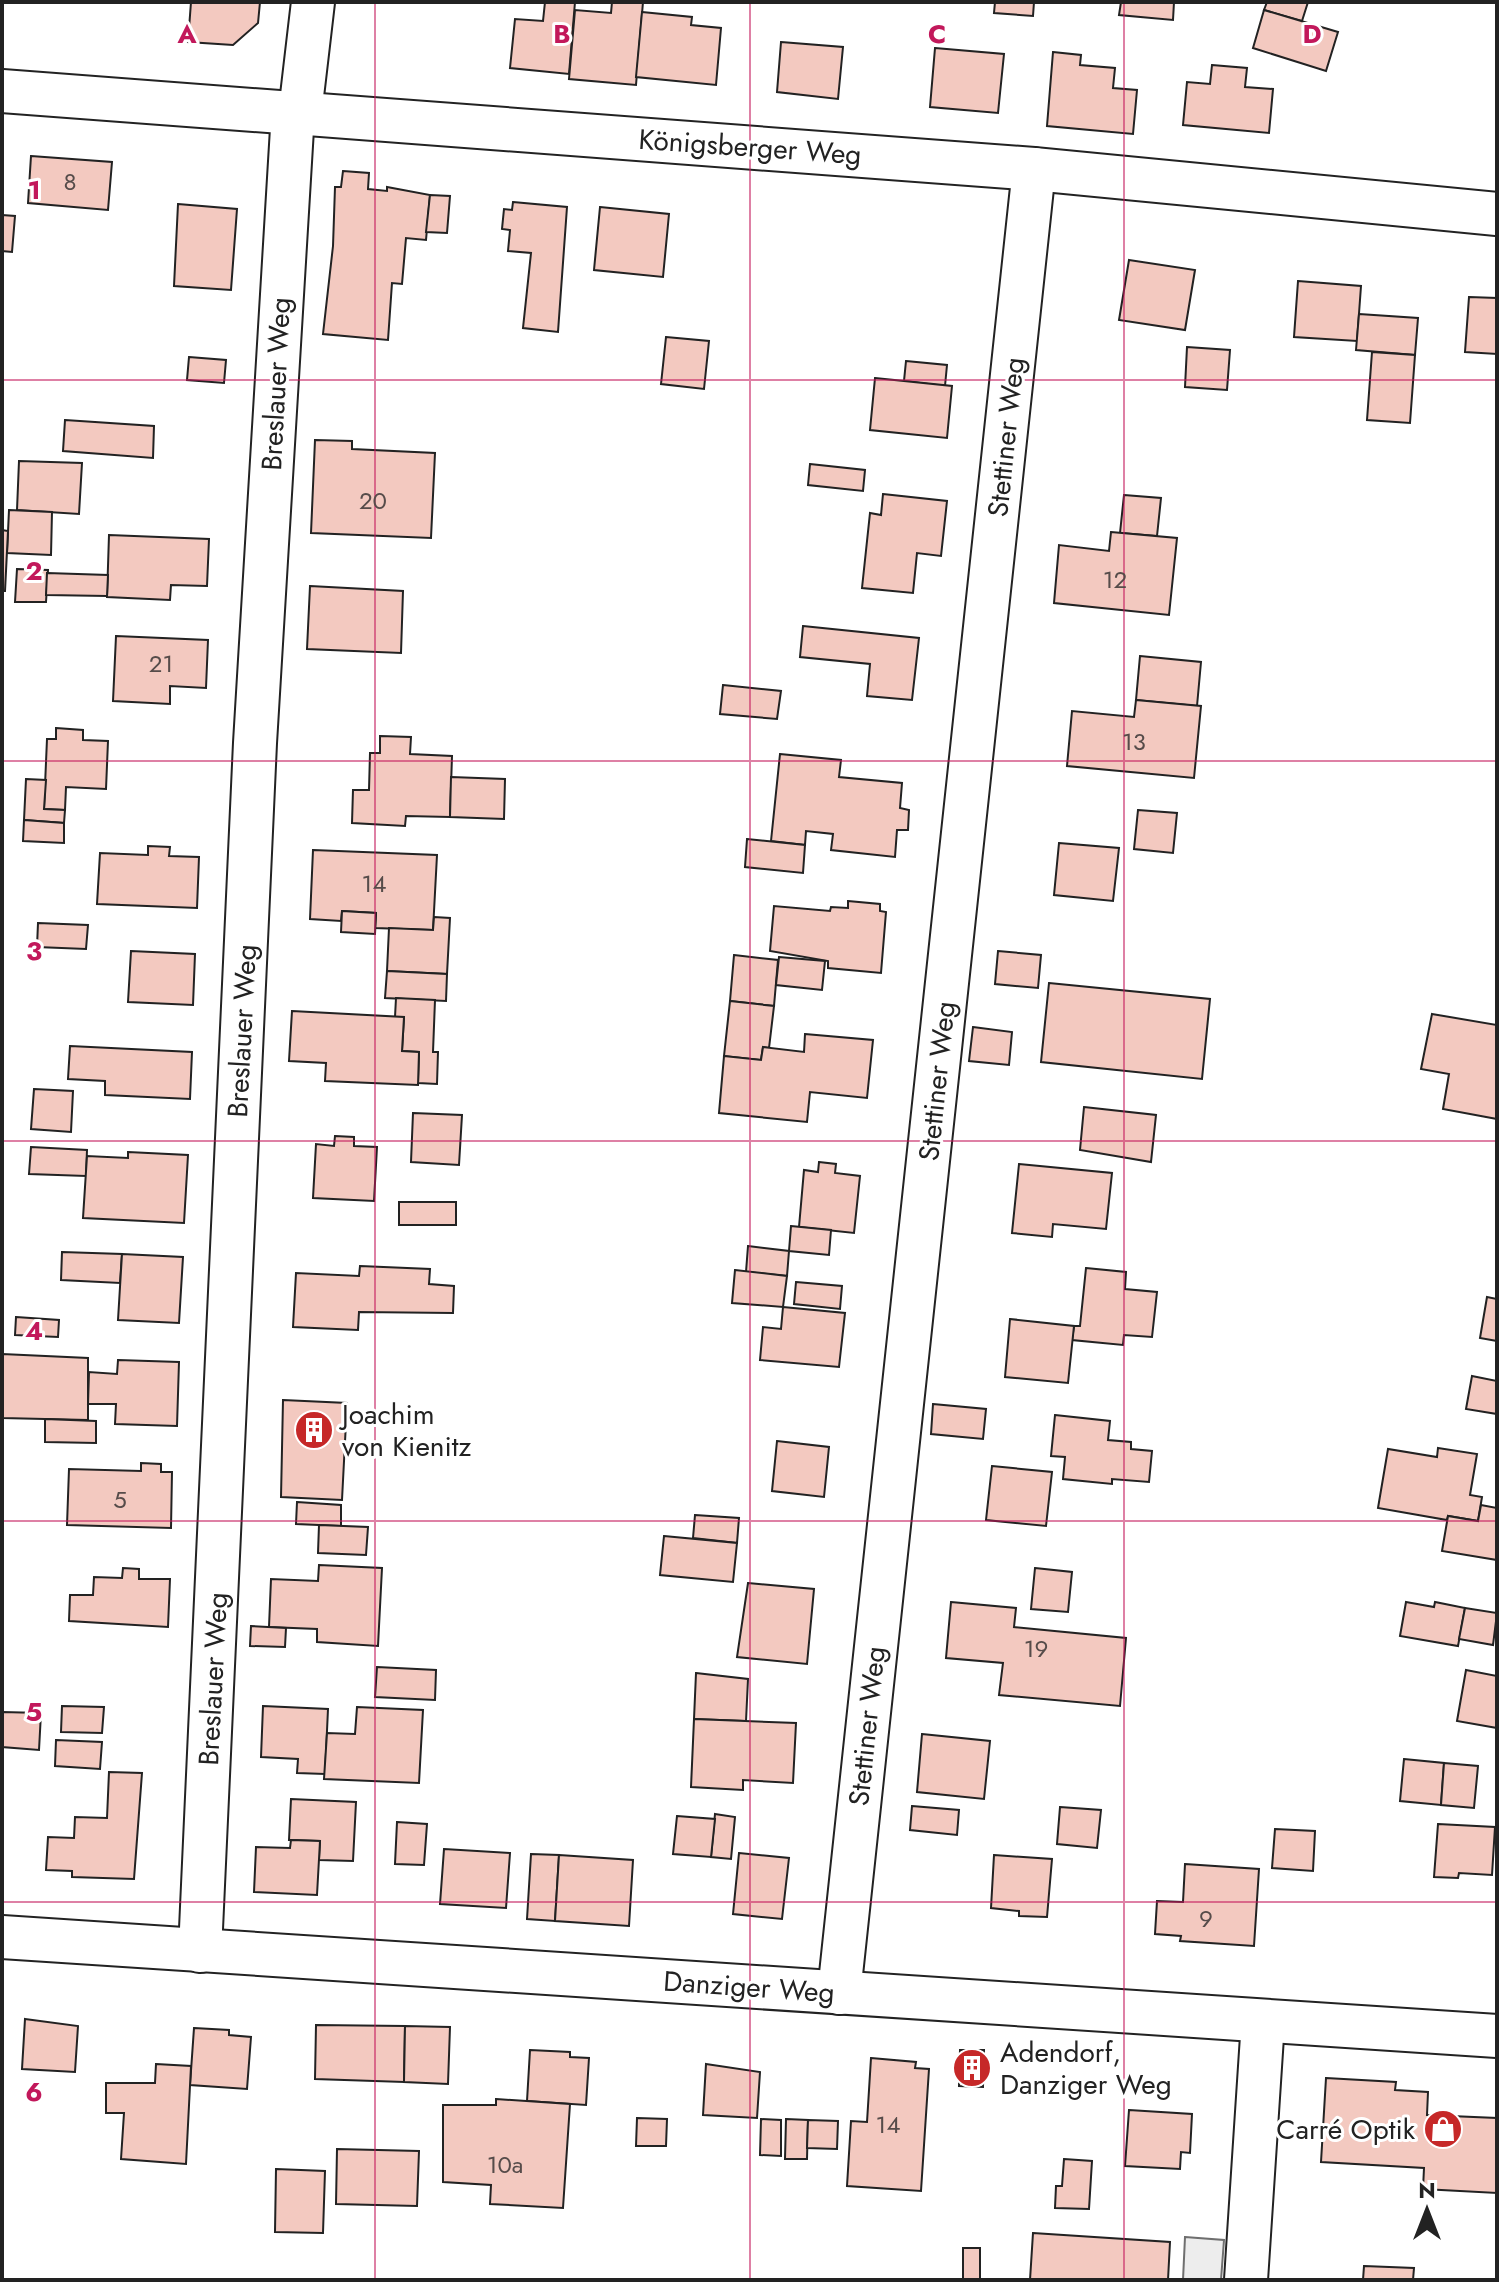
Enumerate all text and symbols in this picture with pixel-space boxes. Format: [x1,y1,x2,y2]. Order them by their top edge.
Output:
text: A [176,15,197,53]
text: B [553,15,571,53]
text: C [928,15,946,53]
text: D [1302,15,1322,53]
street label: Königsberger Weg [637,119,863,175]
house number: 8 [63,164,77,199]
text: 1 [27,171,41,209]
street label: Breslauer Weg [251,296,301,472]
street label: Stettiner Weg [977,355,1035,519]
house number: 20 [359,483,387,518]
text: 2 [25,552,43,590]
house number: 12 [1103,562,1127,597]
house number: 21 [149,646,173,681]
house number: 13 [1122,724,1146,759]
house number: 14 [362,866,386,901]
text: 3 [26,932,42,970]
street label: Breslauer Weg [217,943,267,1119]
street label: Stettiner Weg [908,999,966,1163]
text: 4 [25,1312,43,1350]
place label: Joachim von Kienitz [338,1394,472,1467]
building icon: Joachim von Kienitz [293,1409,335,1451]
house number: 5 [113,1482,127,1517]
street label: Breslauer Weg [188,1591,238,1767]
house number: 19 [1024,1631,1048,1666]
street label: Stettiner Weg [838,1644,896,1808]
text: 5 [26,1693,42,1731]
house number: 9 [1199,1901,1213,1936]
street label: Danziger Weg [662,1961,836,2013]
place label: Adendorf, Danziger Weg [1000,2032,1172,2105]
building icon: Adendorf, Danziger Weg [951,2047,993,2089]
text: 6 [25,2073,43,2111]
house number: 14 [876,2107,900,2142]
shop icon: Carré Optik [1422,2108,1464,2150]
place label: Carré Optik [1276,2109,1416,2150]
house number: 10a [487,2147,523,2182]
north arrow [1387,2170,1467,2250]
text: N [1418,2174,1436,2206]

